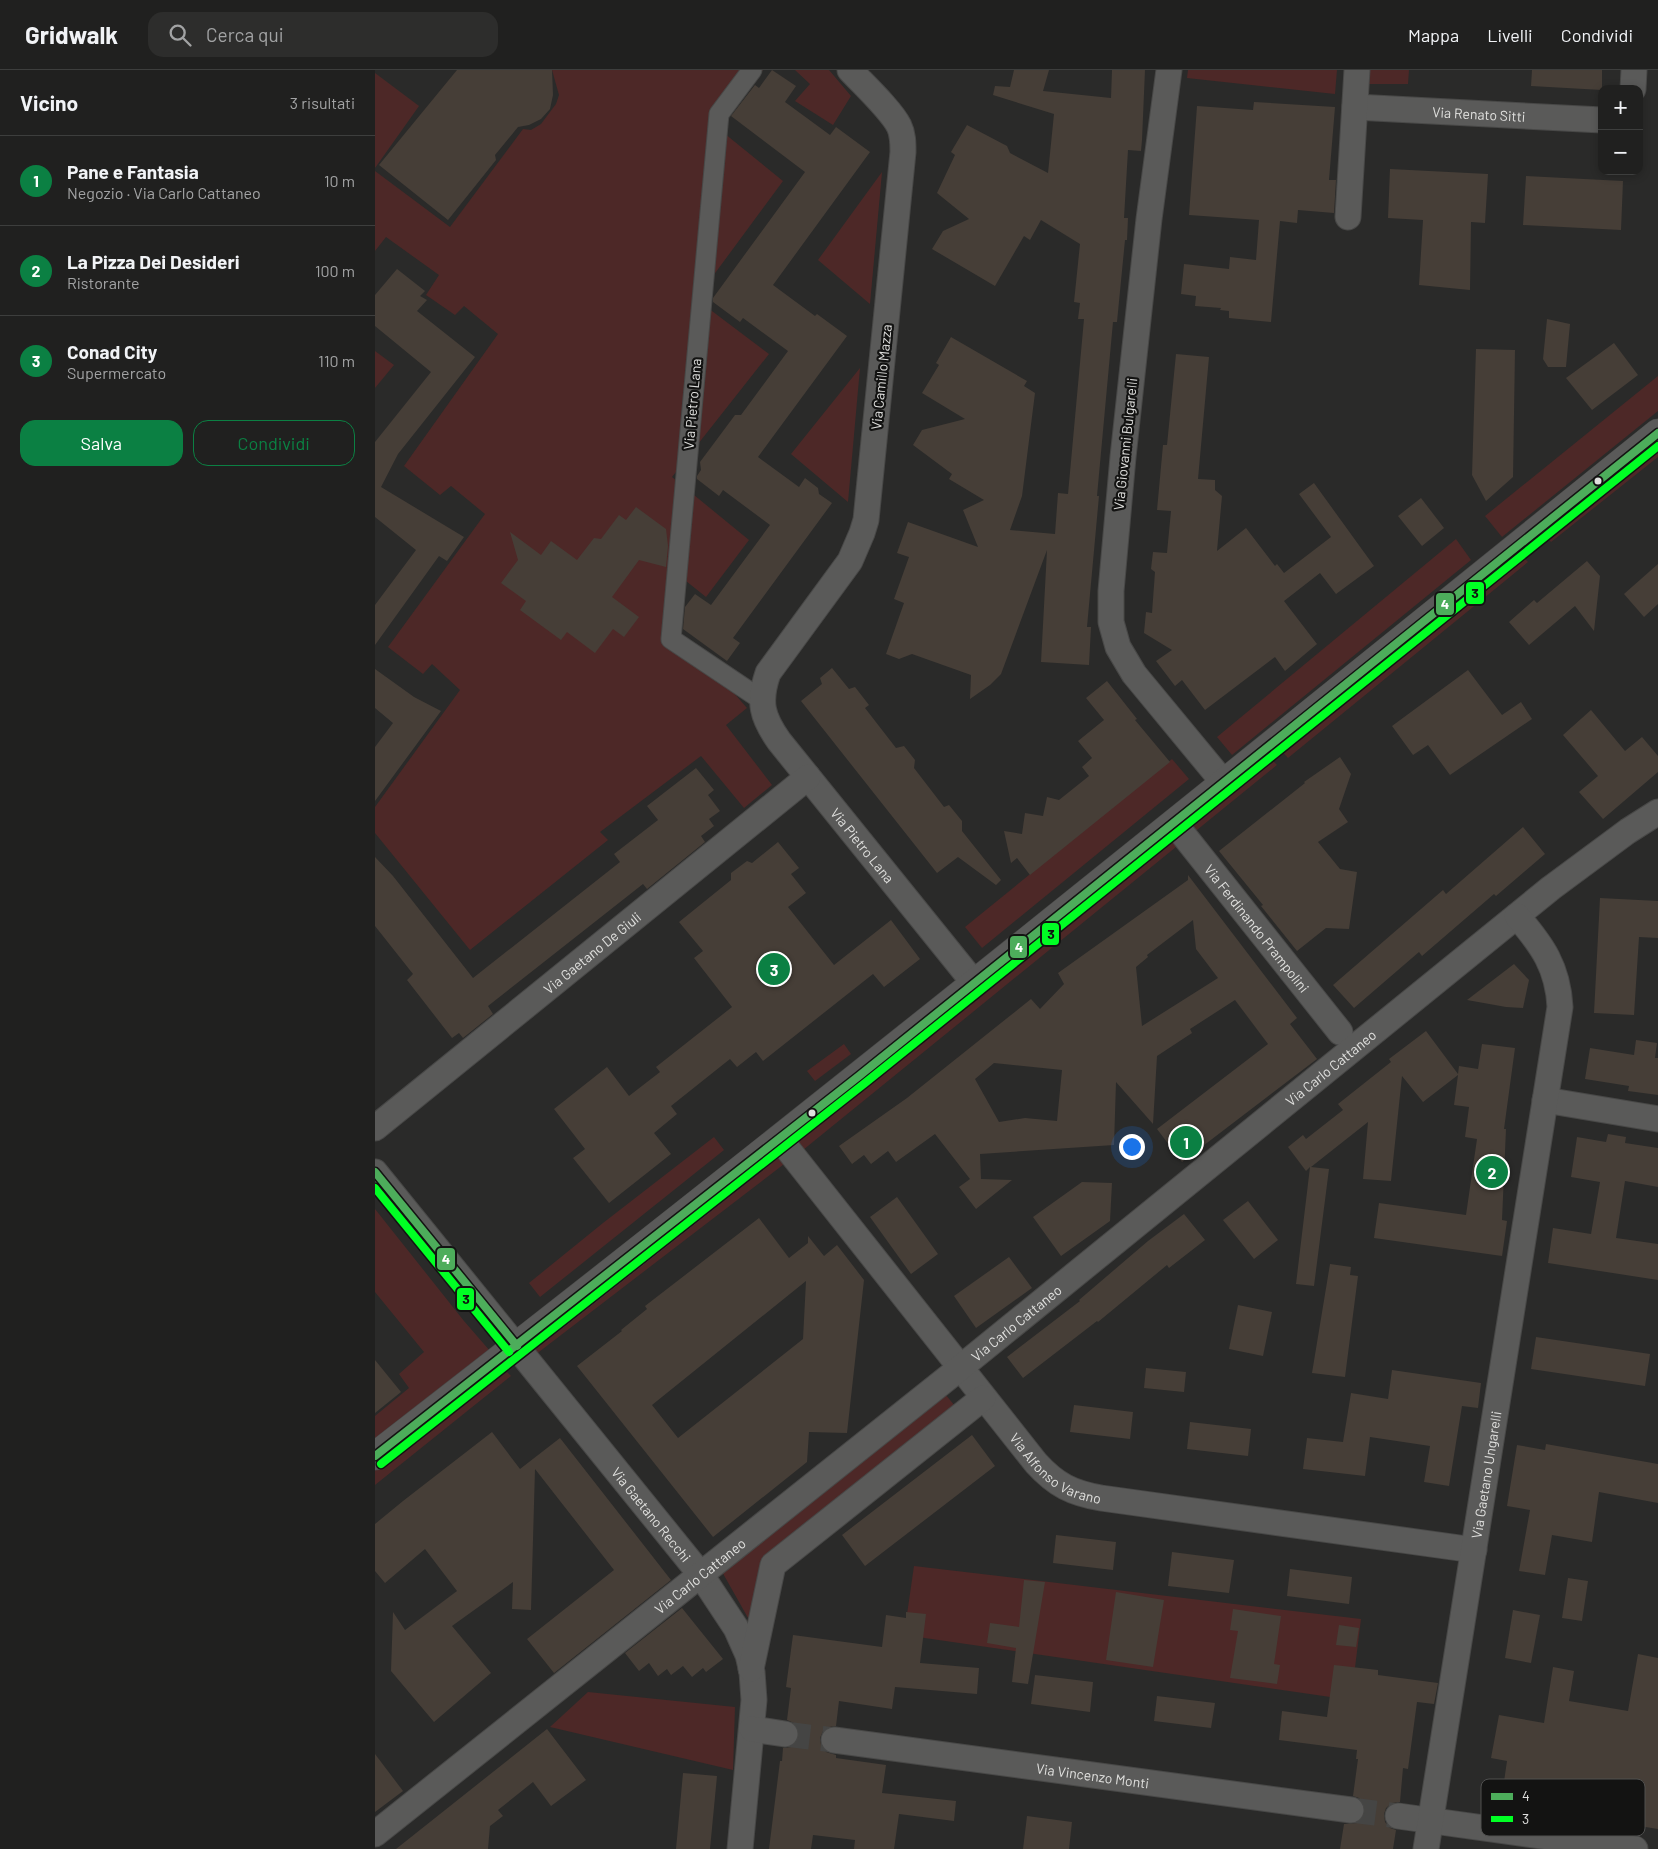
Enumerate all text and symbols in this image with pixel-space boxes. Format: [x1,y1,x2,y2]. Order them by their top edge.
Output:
search box [148,12,498,57]
text: Gridwalk [25,20,118,49]
icon: search [166,21,194,49]
text: Cerca qui [206,23,283,46]
text: Mappa [1408,24,1459,46]
text: Livelli [1487,24,1533,46]
text: Condividi [1561,24,1633,46]
map controls [1598,85,1643,175]
button: + [1598,85,1643,130]
text: Vicino [20,90,78,115]
text: 3 risultati [290,93,355,112]
street label: Via Renato Sitti [1432,103,1526,124]
button: − [1598,130,1643,175]
text: Pane e Fantasia [67,160,199,183]
text: 1 [33,171,39,190]
text: 10 m [324,171,355,190]
text: Negozio · Via Carlo Cattaneo [67,183,261,202]
text: La Pizza Dei Desideri [67,250,240,273]
text: 2 [32,261,40,280]
text: 100 m [315,261,355,280]
text: Ristorante [67,273,140,292]
street label: Via Camillo Mazza [867,323,895,431]
text: Conad City [67,340,157,363]
text: 3 [32,351,40,370]
text: 110 m [318,351,355,370]
street label: Via Pietro Lana [680,358,704,450]
text: Supermercato [67,363,166,382]
street label: Via Giovanni Bulgarelli [1110,377,1140,511]
button: Salva [20,420,183,466]
button: Condividi [193,420,355,466]
unlabelled marker [1593,476,1603,486]
line badge: 3 [1465,581,1485,605]
text: 3 [1471,584,1479,601]
line badge: 4 [1435,592,1455,616]
text: 4 [1441,595,1449,612]
street label: Via Pietro Lana [828,804,898,886]
street label: Via Ferdinando Prampolini [1201,861,1313,995]
street label: Via Gaetano De Giuli [540,908,644,997]
line badge: 3 [1041,922,1060,946]
text: 3 [1047,925,1055,942]
line badge: 4 [1009,935,1028,959]
text: 4 [1015,938,1023,955]
pin: 3 [758,950,790,988]
street label: Via Carlo Cattaneo [1282,1025,1379,1109]
unlabelled marker [807,1108,817,1118]
pin: 1 [1170,1123,1202,1161]
your location [1119,1134,1145,1160]
pin: 2 [1476,1153,1508,1191]
line badge: 4 [436,1247,456,1271]
text: 4 [442,1250,450,1267]
street label: Via Carlo Cattaneo [967,1281,1065,1364]
line badge: 3 [456,1287,475,1311]
text: 3 [462,1290,470,1307]
street label: Via Gaetano Ungarelli [1467,1410,1504,1540]
street label: Via Alfonso Varano [1007,1429,1103,1506]
street label: Via Gaetano Recchi [608,1463,695,1565]
street label: Via Carlo Cattaneo [651,1534,749,1617]
street label: Via Vincenzo Monti [1035,1759,1150,1791]
legend [1481,1779,1645,1836]
text: 4 [1522,1787,1530,1804]
text: 3 [1522,1810,1529,1827]

